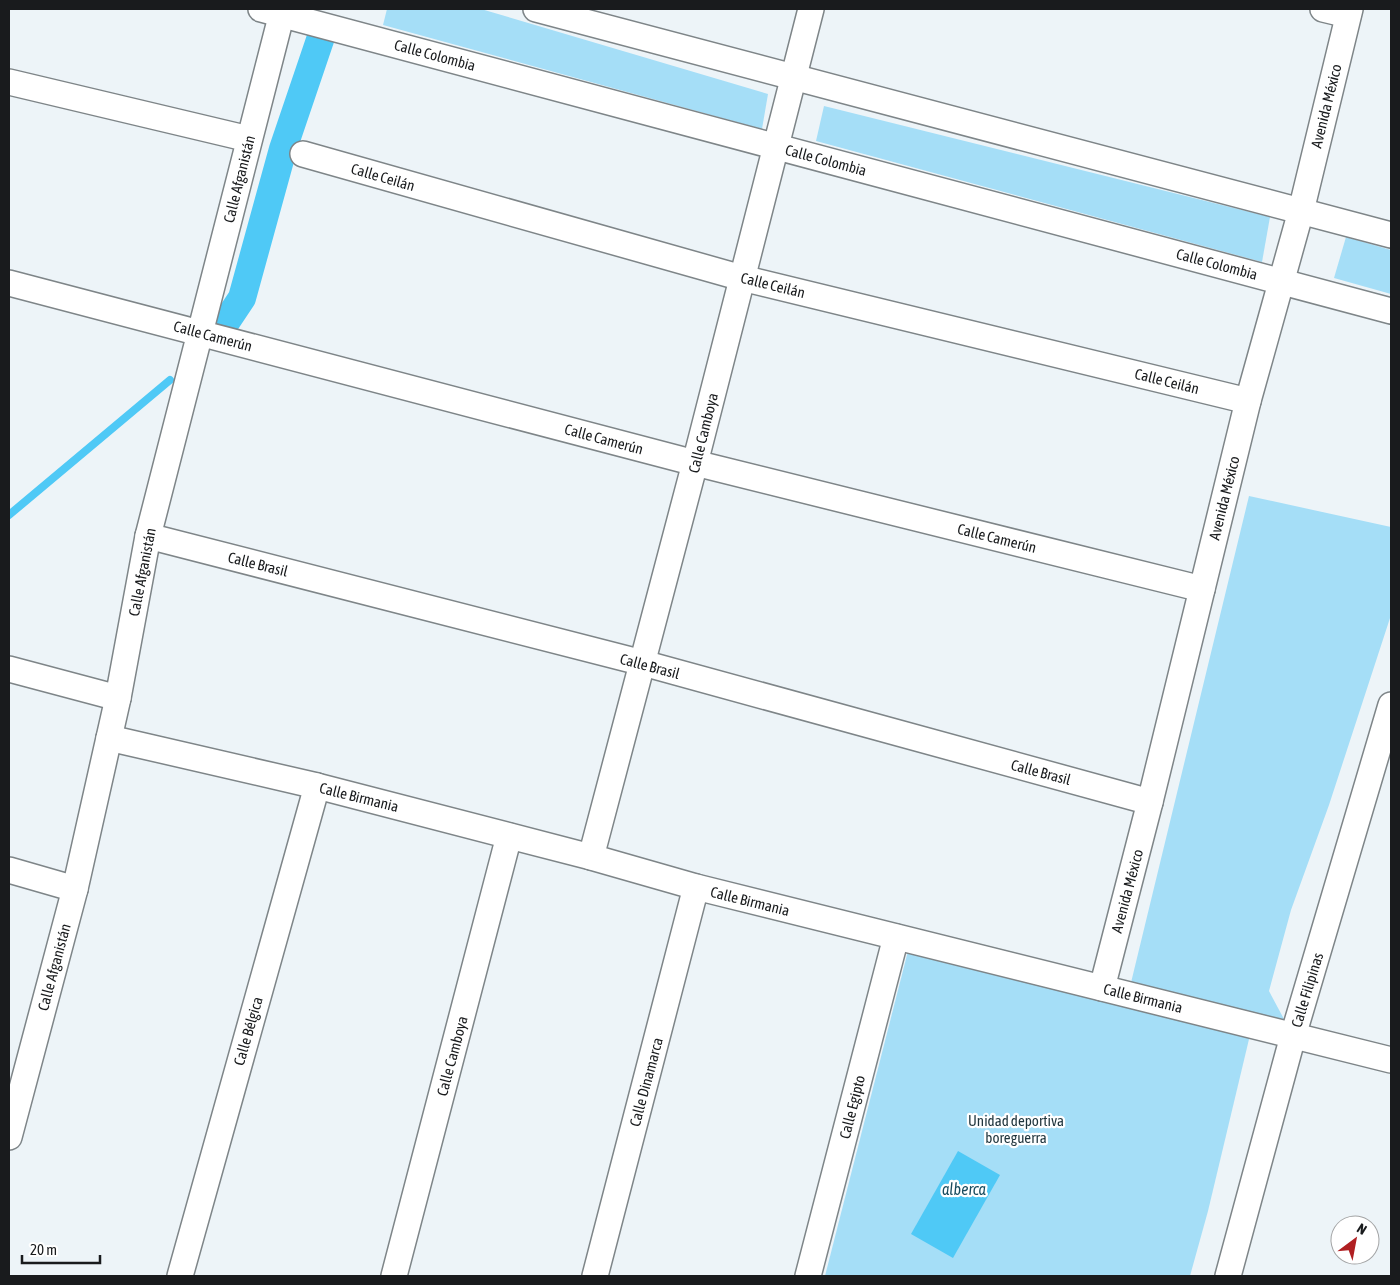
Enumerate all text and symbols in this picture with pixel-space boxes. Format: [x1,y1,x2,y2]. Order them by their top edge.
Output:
street label: Calle Colombia [393,36,478,74]
street label: Avenida México [1307,62,1345,150]
street label: Calle Afganistán [220,133,258,225]
street label: Calle Colombia [784,141,869,179]
street label: Calle Ceilán [349,160,417,194]
street label: Calle Colombia [1175,245,1260,283]
street label: Calle Ceilán [739,269,807,301]
street label: Calle Camerún [172,317,254,355]
street label: Calle Ceilán [1133,365,1201,397]
street label: Calle Camboya [685,391,721,475]
street label: Calle Camerún [563,420,645,458]
street label: Avenida México [1205,454,1243,542]
street label: Calle Camerún [956,520,1038,556]
street label: Calle Afganistán [125,526,159,618]
street label: Calle Brasil [226,548,290,580]
street label: Calle Brasil [618,650,682,682]
street label: Calle Brasil [1009,756,1073,788]
street label: Calle Birmania [318,779,400,815]
street label: Avenida México [1108,847,1146,935]
street label: Calle Birmania [709,883,791,919]
street label: Calle Afganistán [34,922,74,1012]
street label: Calle Filipinas [1288,950,1326,1030]
street label: Calle Birmania [1102,980,1184,1016]
street label: Calle Bélgica [230,995,266,1067]
street label: Calle Camboya [433,1014,471,1098]
street label: Calle Dinamarca [626,1036,666,1128]
street label: Calle Egipto [836,1073,868,1141]
park label: Unidad deportiva boreguerra [968,1112,1064,1146]
water label: alberca [942,1180,987,1198]
north arrow [1330,1215,1380,1265]
text: N [1354,1220,1370,1238]
scale bar [22,1232,100,1264]
text: 20 m [30,1241,57,1258]

